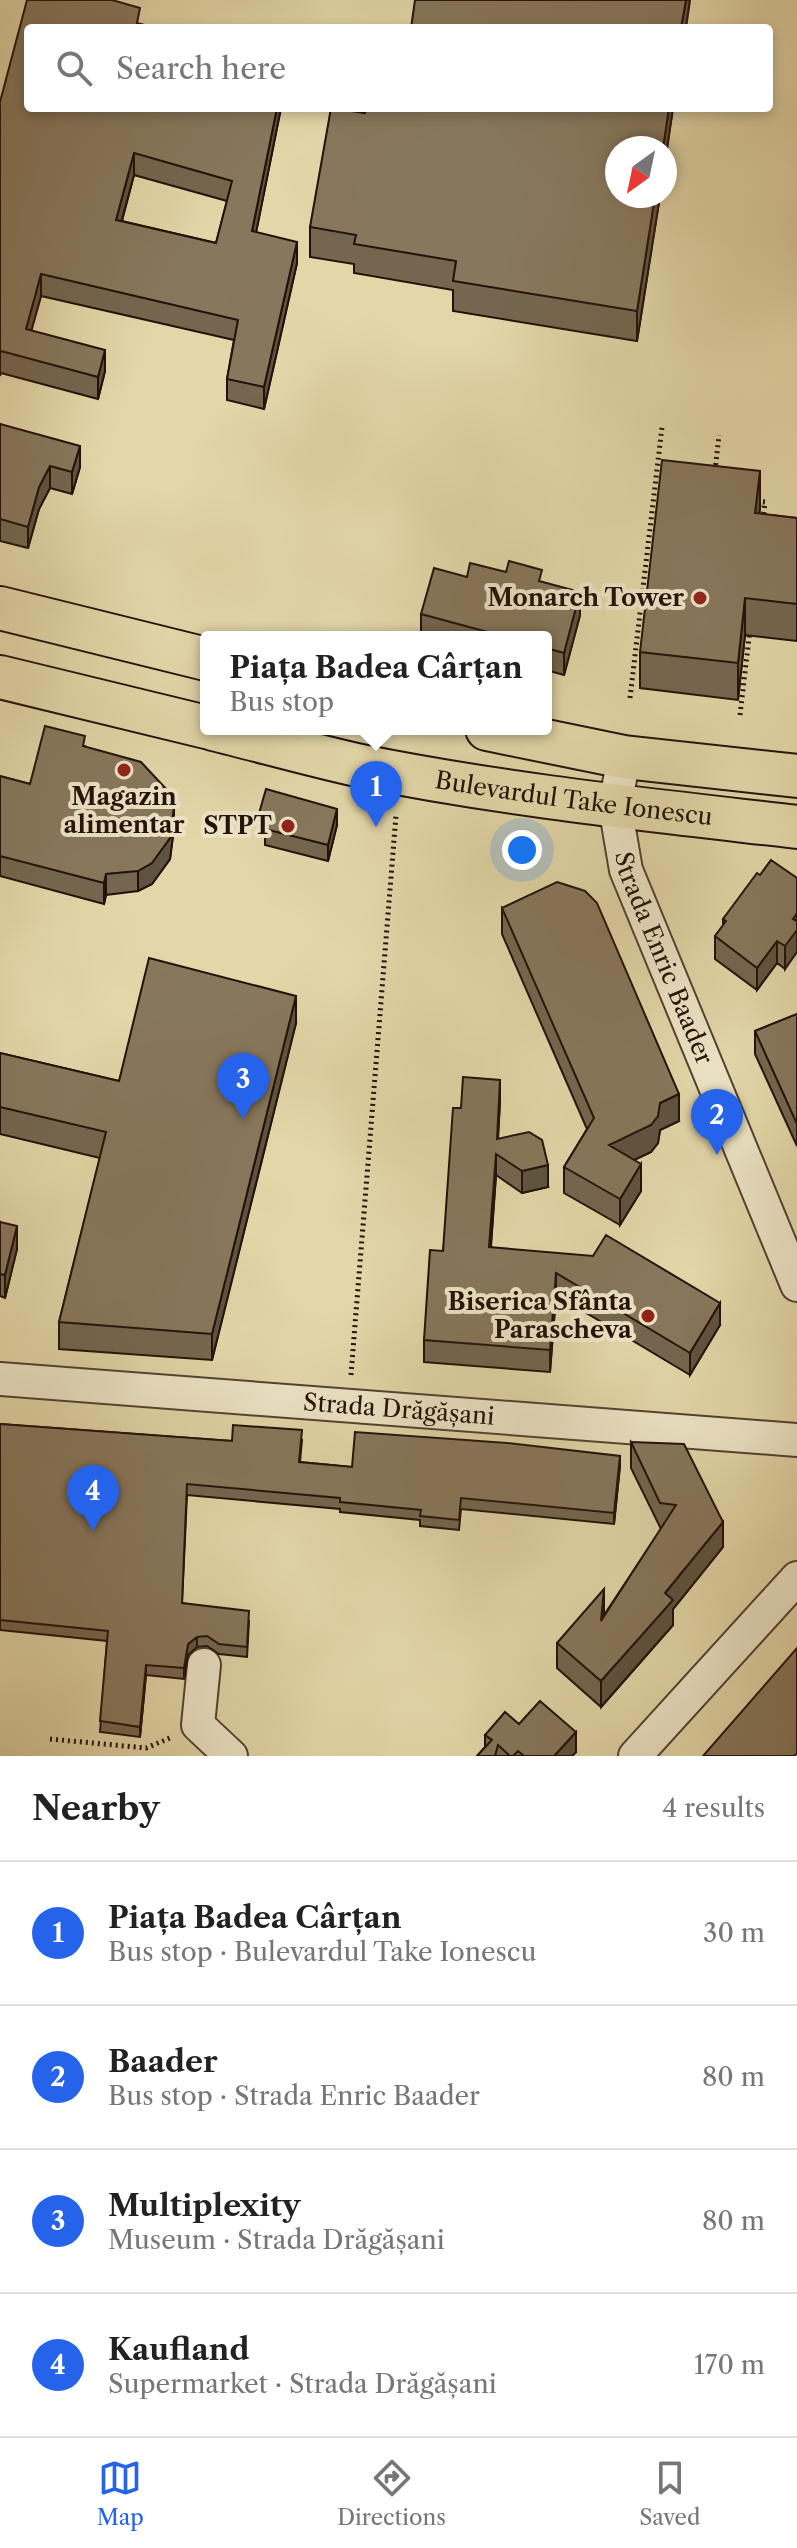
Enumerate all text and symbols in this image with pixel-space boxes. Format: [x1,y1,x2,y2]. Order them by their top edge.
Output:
search box [24,24,773,112]
icon: search [52,46,96,90]
text: Search here [116,50,286,87]
north arrow [605,136,677,208]
place label: Monarch Tower [487,583,684,612]
marker: Monarch Tower [691,589,709,607]
popup [200,631,552,735]
text: Piața Badea Cârțan [229,649,523,686]
text: Bus stop [229,686,334,718]
marker: Magazin alimentar [115,761,133,779]
pin: 1 [350,761,402,827]
street label: Bulevardul Take Ionescu [433,765,714,831]
place label: Magazin alimentar [64,782,185,839]
place label: STPT [203,811,273,840]
marker: STPT [279,817,297,835]
your location [502,830,542,870]
street label: Strada Enric Baader [609,849,719,1068]
pin: 3 [217,1053,269,1119]
pin: 2 [691,1089,743,1155]
place label: Biserica Sfânta Parascheva [448,1287,633,1344]
marker: Biserica Sfânta Parascheva [639,1307,657,1325]
street label: Strada Drăgășani [302,1387,496,1431]
pin: 4 [67,1465,119,1531]
text: Nearby [32,1787,160,1829]
text: 4 results [662,1792,765,1824]
text: Piața Badea Cârțan [108,1899,402,1936]
text: 1 [52,1917,64,1949]
text: 30 m [703,1917,765,1949]
text: Bus stop · Bulevardul Take Ionescu [108,1936,537,1968]
text: Baader [108,2043,218,2080]
text: 2 [50,2061,66,2093]
text: 80 m [702,2061,765,2093]
text: Bus stop · Strada Enric Baader [108,2080,480,2112]
text: Multiplexity [108,2187,300,2224]
text: 3 [51,2205,65,2237]
text: 80 m [702,2205,765,2237]
text: Museum · Strada Drăgășani [108,2224,445,2256]
text: Kaufland [108,2331,249,2368]
text: 4 [50,2349,66,2381]
text: 170 m [694,2349,765,2381]
text: Supermarket · Strada Drăgășani [108,2368,497,2400]
tab: Map [97,2456,144,2531]
tab: Directions [337,2456,446,2531]
tab: Saved [639,2456,700,2531]

